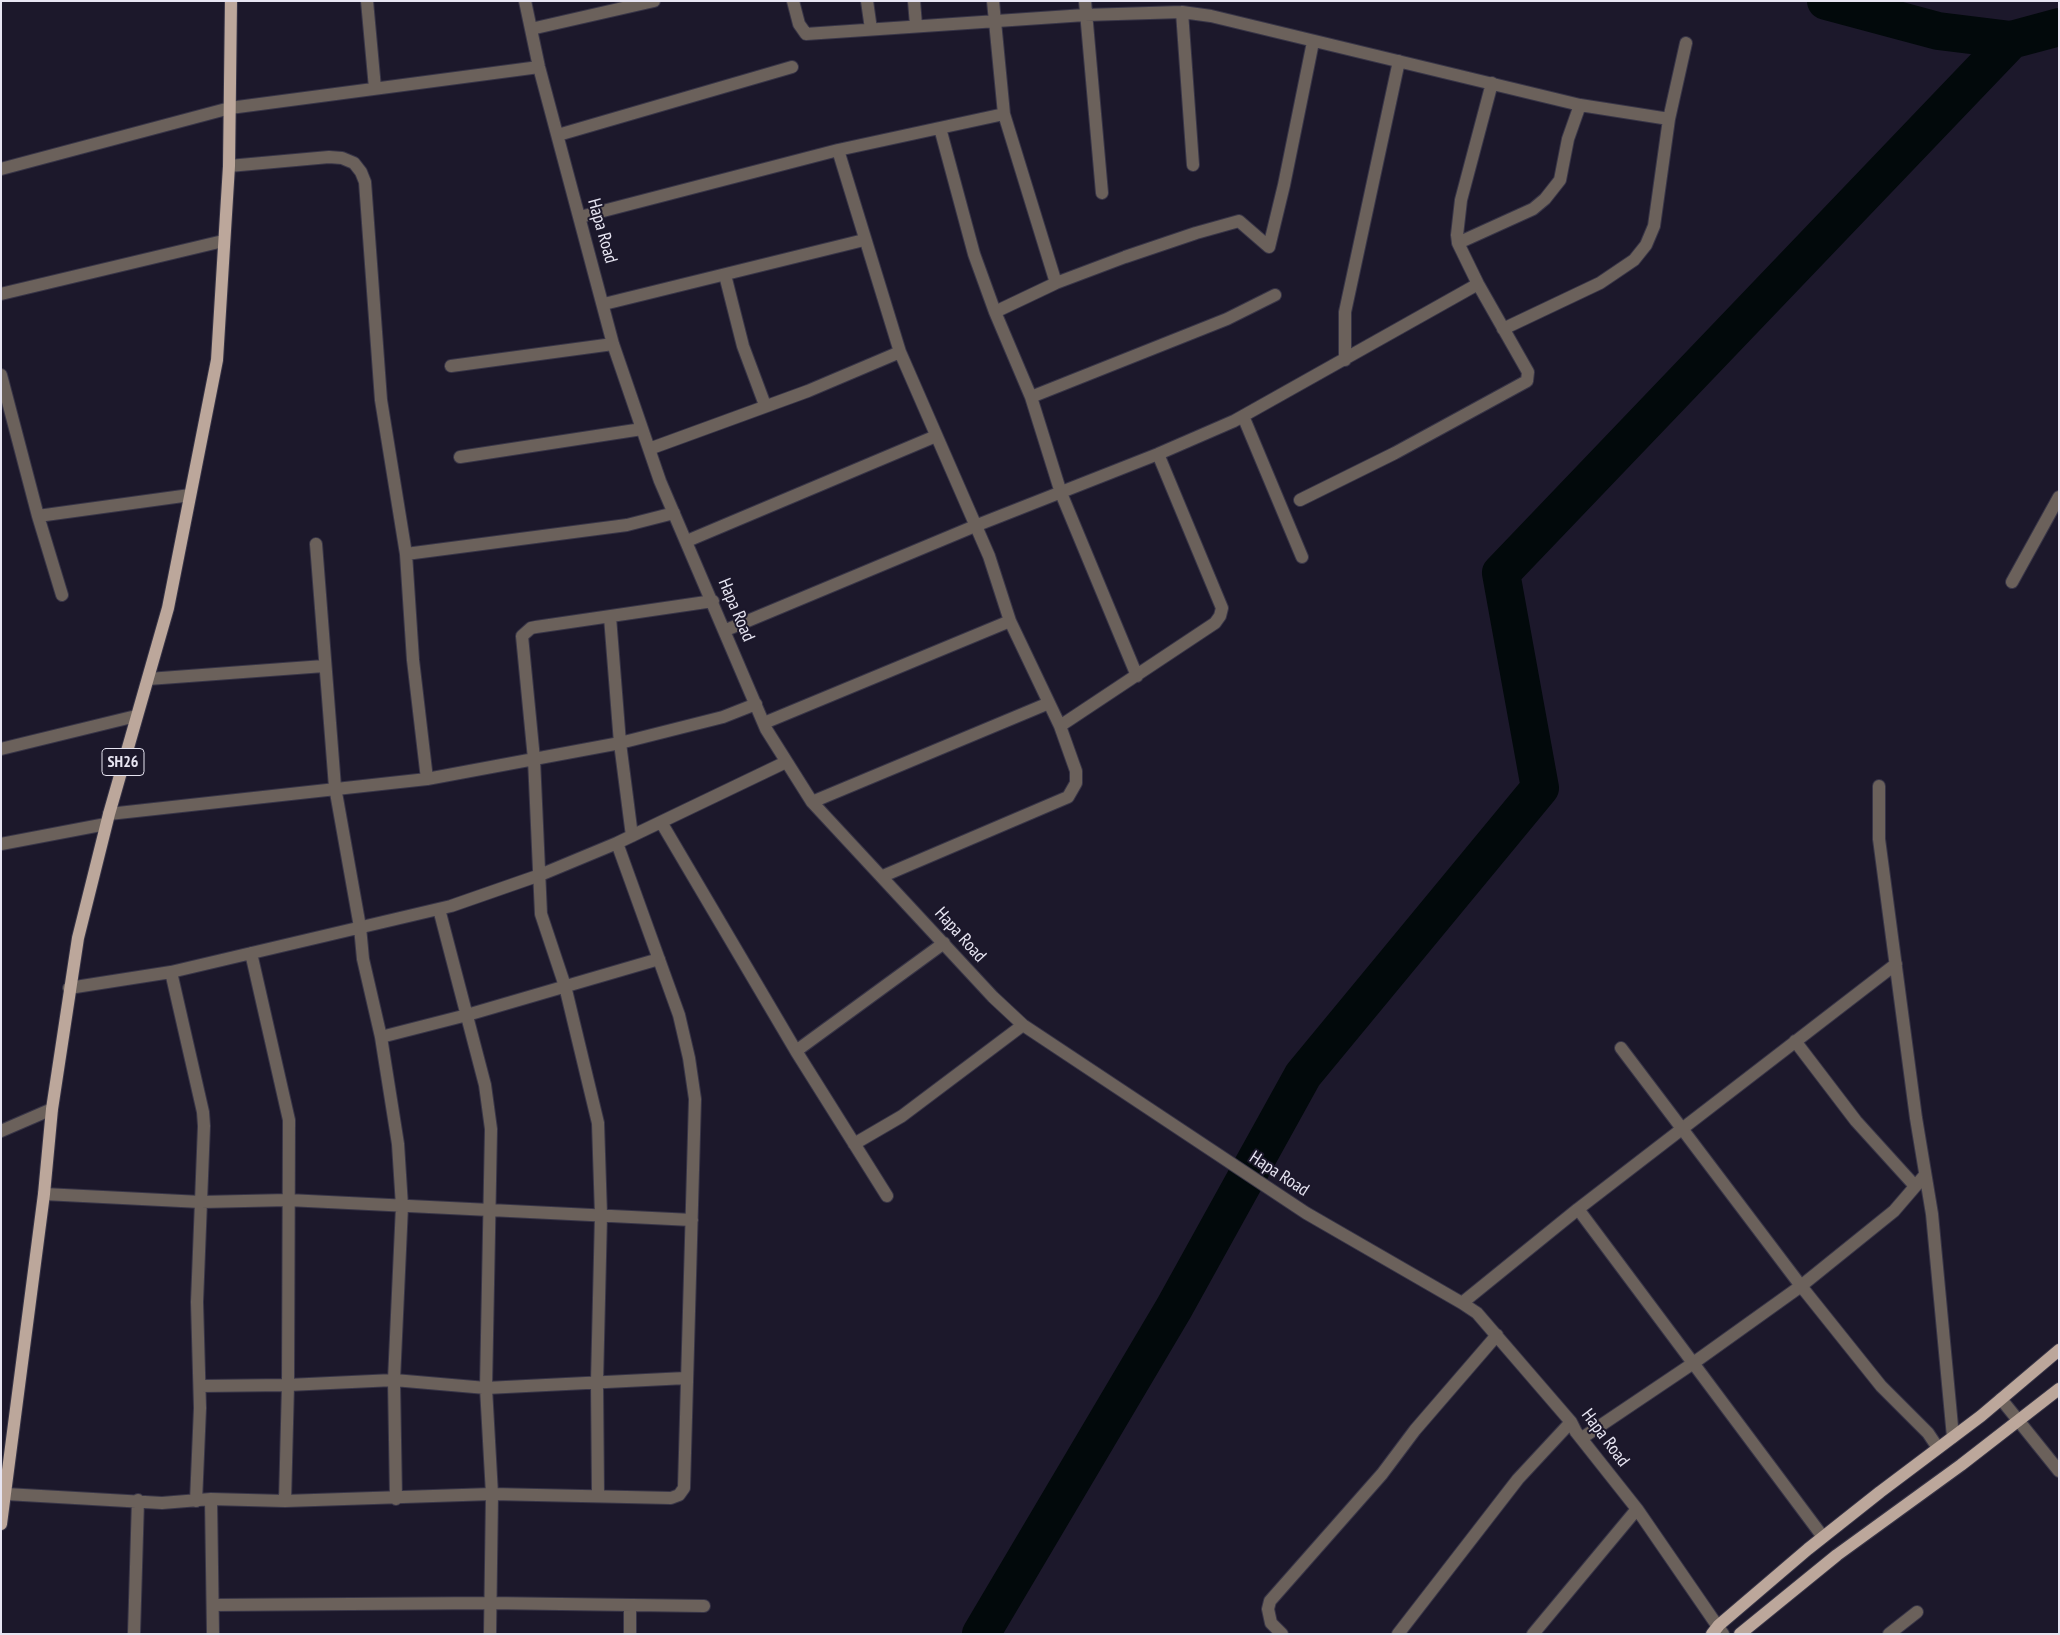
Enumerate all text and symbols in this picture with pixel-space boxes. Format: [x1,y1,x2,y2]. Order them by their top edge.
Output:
street label: Hapa Road [582,196,622,266]
street label: Hapa Road [713,575,759,645]
road number: SH26 [102,749,144,776]
street label: Hapa Road [930,903,990,967]
street label: Hapa Road [1245,1147,1313,1201]
street label: Hapa Road [1576,1405,1634,1471]

